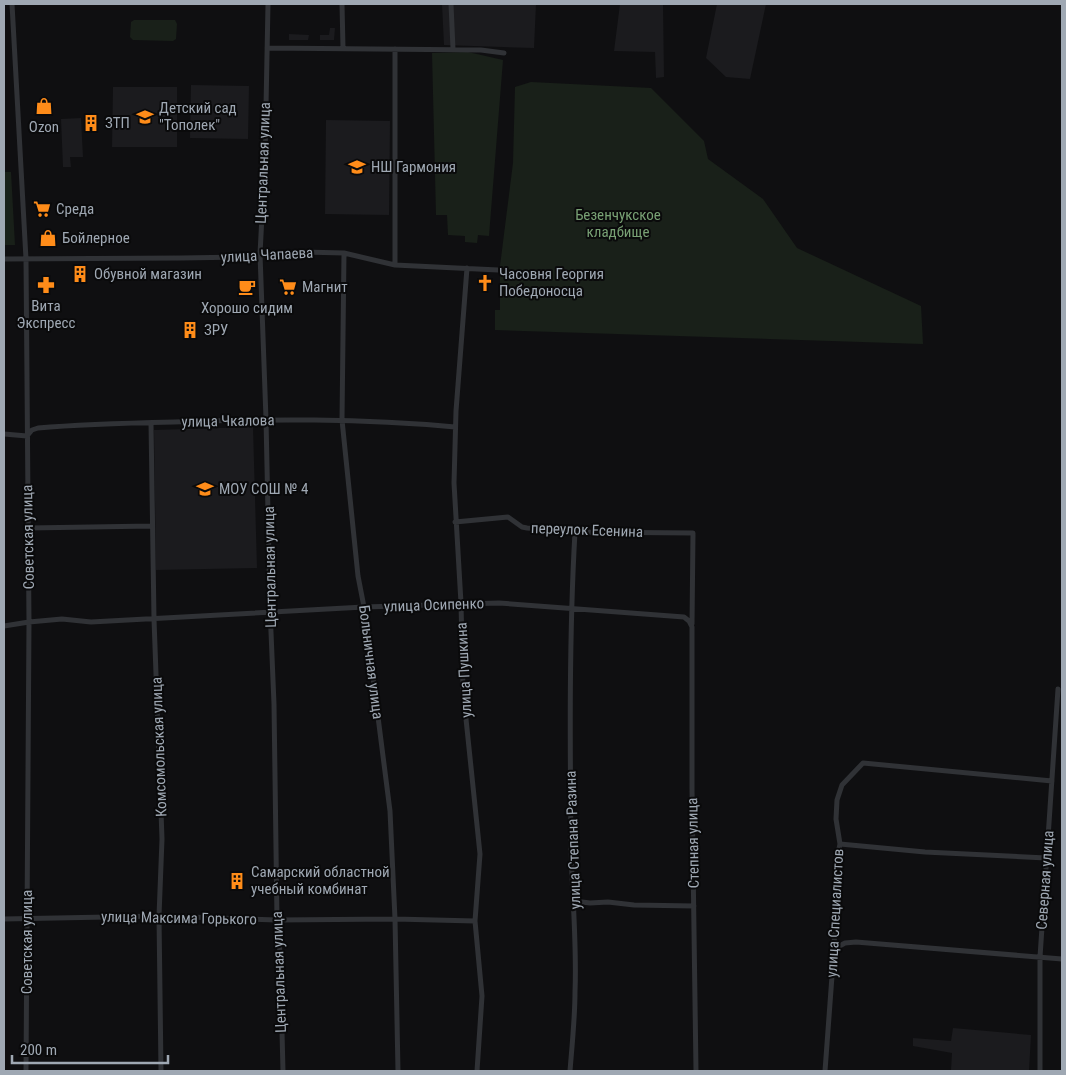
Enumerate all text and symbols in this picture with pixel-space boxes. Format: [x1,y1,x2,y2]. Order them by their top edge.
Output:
shop icon: Ozon [34,96,54,116]
place label: Детский сад "Тополек" [159,99,237,134]
street label: Центральная улица [252,102,274,224]
school or university icon: Детский сад "Тополек" [135,107,155,127]
building icon: ЗТП [81,113,101,133]
place label: ЗТП [105,114,130,132]
place label: Ozon [29,118,59,136]
school or university icon: НШ Гармония [347,157,367,177]
place label: НШ Гармония [371,158,456,176]
supermarket icon: Среда [32,199,52,219]
place label: Среда [56,200,94,218]
park label: Безенчукское кладбище [575,206,661,241]
shop icon: Бойлерное [38,228,58,248]
place label: Бойлерное [62,229,130,247]
street label: улица Чапаева [220,244,314,266]
building icon: Обувной магазин [70,264,90,284]
place label: Обувной магазин [94,265,202,283]
place label: Часовня Георгия Победоносца [499,265,604,300]
church icon: Часовня Георгия Победоносца [475,273,495,293]
pharmacy icon: Вита Экспресс [36,275,56,295]
cafe icon: Хорошо сидим [237,277,257,297]
supermarket icon: Магнит [278,277,298,297]
place label: Магнит [302,278,348,296]
place label: Вита Экспресс [17,297,75,332]
place label: Хорошо сидим [201,299,293,317]
building icon: ЗРУ [180,320,200,340]
place label: ЗРУ [204,321,228,339]
street label: улица Чкалова [181,411,275,431]
school or university icon: МОУ СОШ № 4 [195,479,215,499]
place label: МОУ СОШ № 4 [219,480,308,498]
street label: Советская улица [18,485,38,589]
street label: Центральная улица [260,506,280,628]
street label: переулок Есенина [531,519,643,541]
street label: улица Осипенко [384,594,484,616]
street label: Больничная улица [355,604,387,720]
street label: улица Пушкина [453,622,475,718]
street label: Комсомольская улица [148,677,170,817]
street label: улица Степана Разина [562,770,584,910]
street label: Степная улица [683,797,703,889]
street label: Северная улица [1033,830,1057,930]
street label: улица Специалистов [823,848,847,978]
place label: Самарский областной учебный комбинат [251,863,390,898]
building icon: Самарский областной учебный комбинат [227,871,247,891]
street label: Советская улица [18,890,36,994]
street label: улица Максима Горького [101,908,257,928]
street label: Центральная улица [268,911,290,1033]
scale bar [12,1032,169,1064]
text: 200 m [20,1041,57,1059]

